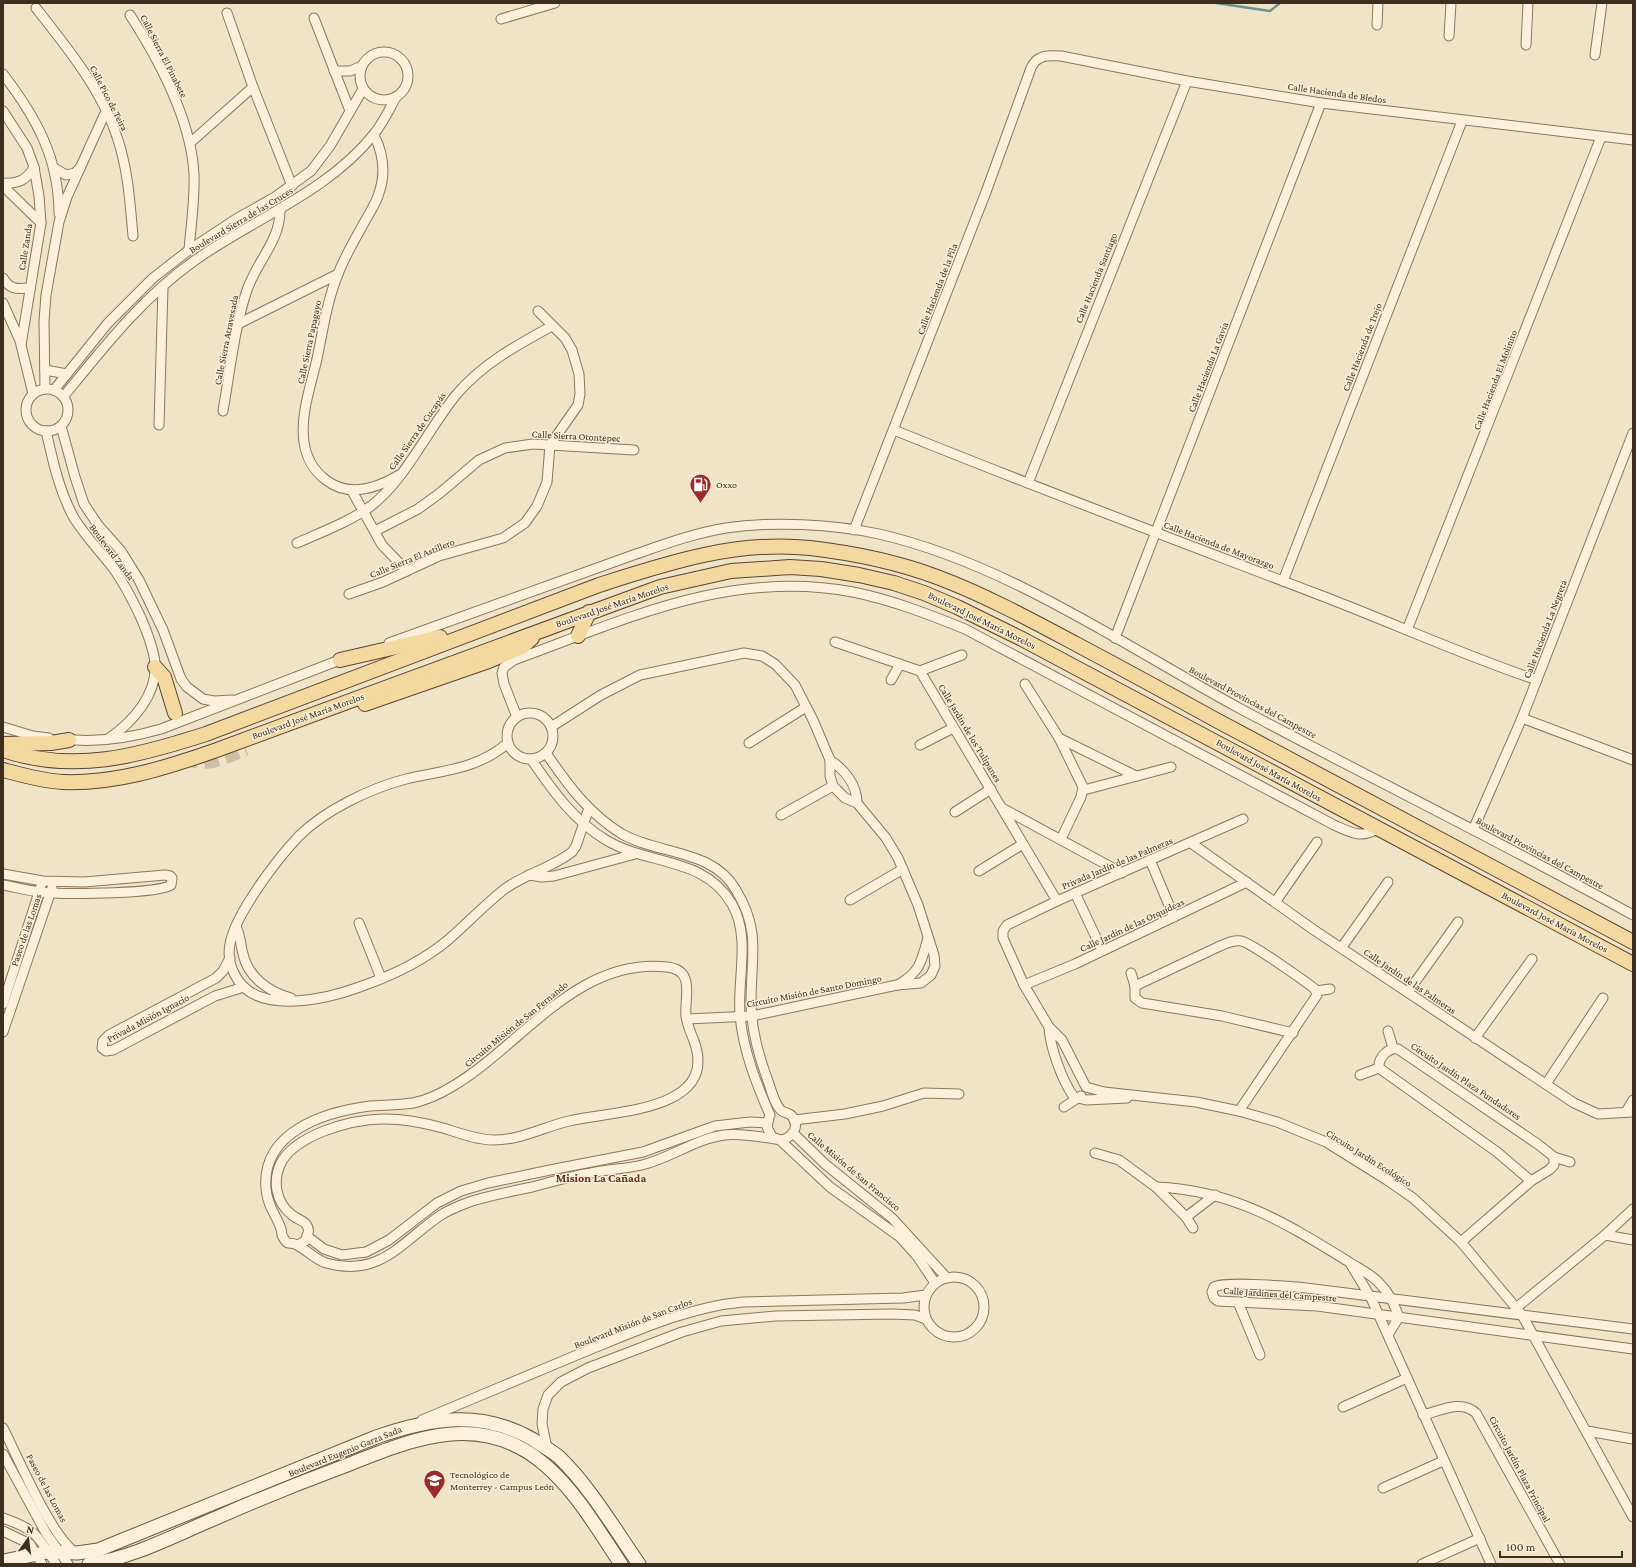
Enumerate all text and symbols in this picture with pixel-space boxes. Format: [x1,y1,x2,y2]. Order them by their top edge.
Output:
street label: Calle Sierra El Pinabete [138,13,190,100]
street label: Calle Pico de Teira [88,63,130,133]
street label: Calle Hacienda de Bledos [1287,81,1387,105]
street label: Boulevard Sierra de las Cruces [187,185,295,255]
street label: Calle Zanda [16,223,34,271]
street label: Calle Hacienda Santiago [1073,231,1119,325]
street label: Calle Hacienda de la Pila [914,241,960,336]
street label: Calle Sierra Atravesada [212,294,240,386]
street label: Calle Sierra Papagayo [295,299,323,385]
street label: Calle Hacienda de Trejo [1340,301,1385,393]
street label: Calle Hacienda La Gavia [1186,320,1230,414]
street label: Calle Hacienda El Molinito [1471,328,1519,432]
street label: Calle Sierra de Cucapás [386,390,448,472]
street label: Calle Sierra Otontepec [531,428,621,444]
fuel station icon: Oxxo [688,471,714,504]
place label: Oxxo [716,479,737,490]
street label: Calle Hacienda de Mayorazgo [1162,519,1276,571]
street label: Boulevard Zanda [87,522,137,583]
street label: Calle Sierra El Astillero [368,536,456,580]
street label: Calle Hacienda La Negreta [1521,578,1569,680]
street label: Boulevard José María Morelos [554,580,670,630]
street label: Boulevard José María Morelos [926,589,1038,651]
street label: Boulevard Provincias del Campestre [1187,664,1319,741]
street label: Calle Jardín de los Tulipanes [936,682,1004,784]
street label: Boulevard José María Morelos [250,691,366,741]
street label: Boulevard José María Morelos [1214,736,1324,804]
street label: Boulevard Provincias del Campestre [1474,815,1606,892]
street label: Privada Jardín de las Palmeras [1060,835,1174,891]
street label: Boulevard José María Morelos [1500,889,1610,955]
street label: Paseo de las Lomas [8,892,44,968]
street label: Calle Jardín de las Orquídeas [1078,896,1186,954]
street label: Calle Jardín de las Palmeras [1362,946,1458,1016]
street label: Circuito Misión de Santo Domingo [746,972,882,1010]
street label: Circuito Misión de San Fernando [462,979,570,1069]
street label: Privada Misión Ignacio [105,992,191,1044]
street label: Circuito Jardín Plaza Fundadores [1409,1040,1523,1122]
street label: Circuito Jardín Ecológico [1324,1127,1414,1189]
street label: Calle Misión de San Francisco [805,1129,903,1213]
district label: Mision La Cañada [556,1171,646,1185]
street label: Calle Jardines del Campestre [1223,1285,1338,1303]
street label: Boulevard Misión de San Carlos [572,1295,694,1351]
street label: Circuito Jardín Plaza Principal [1487,1414,1553,1524]
street label: Boulevard Eugenio Garza Sada [287,1423,404,1479]
street label: Paseo de las Lomas [24,1452,70,1524]
school or university icon: Tecnológico de Monterrey - Campus León [422,1467,448,1500]
place label: Tecnológico de Monterrey - Campus León [450,1469,555,1492]
north arrow [8,1519,48,1559]
text: N [25,1523,36,1536]
scale bar [1500,1533,1622,1559]
text: 100 m [1506,1540,1536,1554]

